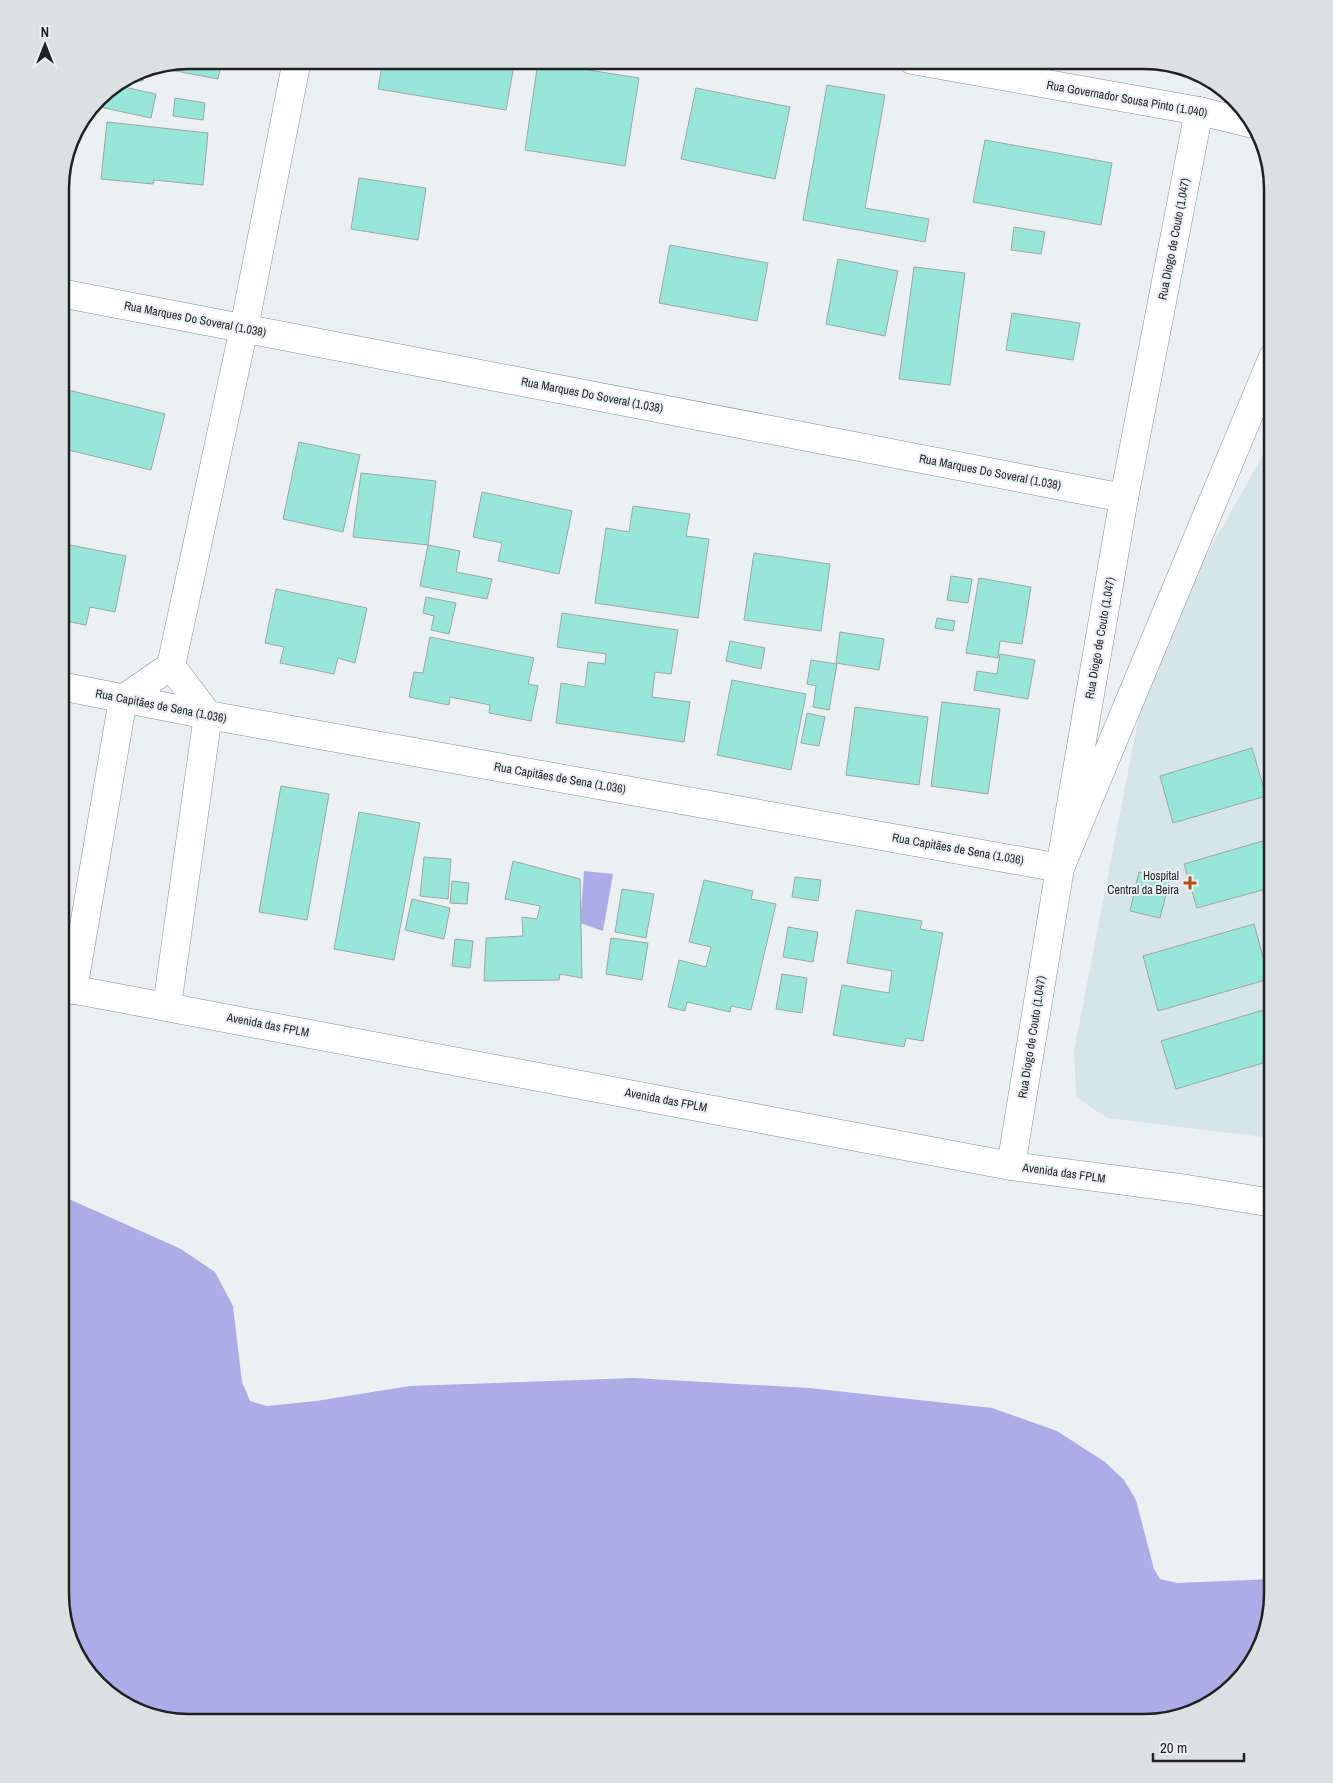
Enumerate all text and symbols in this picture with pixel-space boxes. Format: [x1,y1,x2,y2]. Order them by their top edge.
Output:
north arrow [20,20,70,70]
text: N [41,23,49,41]
street label: Rua Governador Sousa Pinto (1.040) [1045,77,1209,121]
street label: Rua Diogo de Couto (1.047) [1154,177,1194,301]
street label: Rua Marques Do Soveral (1.038) [123,297,267,341]
street label: Rua Marques Do Soveral (1.038) [520,373,664,417]
street label: Rua Marques Do Soveral (1.038) [918,450,1062,494]
street label: Rua Diogo de Couto (1.047) [1081,576,1119,700]
street label: Rua Capitães de Sena (1.036) [94,685,228,727]
street label: Rua Capitães de Sena (1.036) [493,759,627,797]
street label: Rua Capitães de Sena (1.036) [891,830,1025,868]
place label: Hospital Central da Beira [1107,868,1180,898]
marker: Hospital Central da Beira [1183,876,1197,890]
street label: Rua Diogo de Couto (1.047) [1014,975,1050,1099]
street label: Avenida das FPLM [224,1009,311,1041]
street label: Avenida das FPLM [622,1084,709,1116]
street label: Avenida das FPLM [1021,1159,1106,1187]
scale bar [1153,1730,1244,1762]
text: 20 m [1160,1737,1187,1758]

